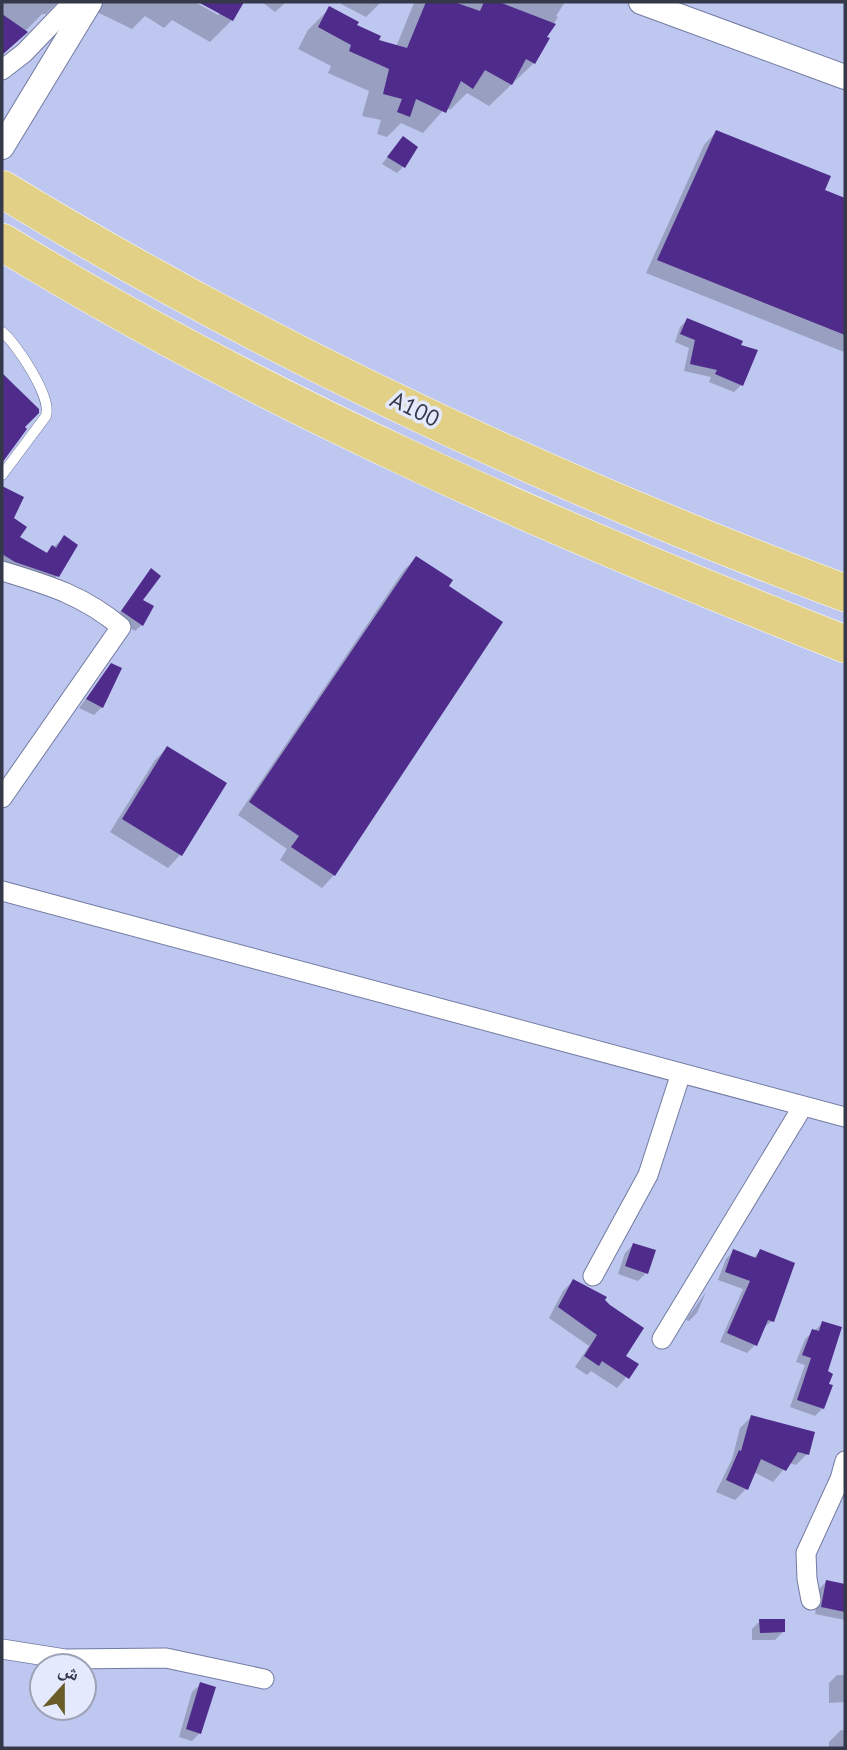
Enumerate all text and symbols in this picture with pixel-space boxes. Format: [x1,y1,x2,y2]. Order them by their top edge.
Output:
street label: A100 [386,384,445,433]
north arrow [28,1652,98,1722]
text: ش [55,1656,83,1686]

